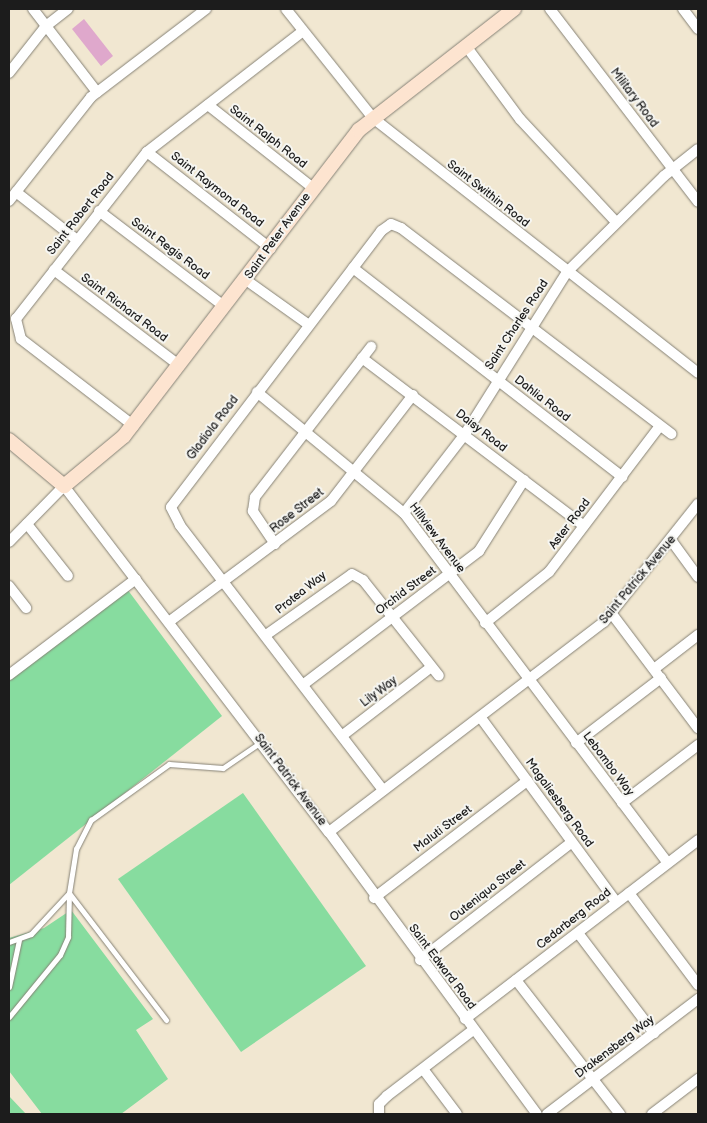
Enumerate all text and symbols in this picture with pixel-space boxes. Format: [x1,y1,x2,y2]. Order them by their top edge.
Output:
street label: Military Road [607,65,661,131]
street label: Saint Ralph Road [226,102,310,172]
street label: Saint Raymond Road [168,149,266,231]
street label: Saint Swithin Road [444,157,532,231]
street label: Saint Robert Road [44,170,118,258]
street label: Saint Peter Avenue [242,190,314,282]
street label: Saint Regis Road [128,215,212,283]
street label: Saint Richard Road [78,271,170,345]
street label: Saint Charles Road [482,277,552,373]
street label: Dahlia Road [511,373,573,425]
street label: Gladiola Road [184,393,242,463]
street label: Daisy Road [452,406,510,456]
street label: Rose Street [267,485,327,537]
street label: Aster Road [546,496,594,552]
street label: Hillview Avenue [406,500,468,576]
street label: Saint Patrick Avenue [597,533,679,627]
street label: Orchid Street [373,564,439,618]
street label: Protea Way [272,568,330,618]
street label: Lily Way [357,673,401,711]
street label: Lebombo Way [579,729,637,799]
street label: Saint Patrick Avenue [251,731,329,829]
street label: Magaliesberg Road [522,756,596,850]
street label: Maluti Street [411,802,475,856]
street label: Outeniqua Street [447,857,529,925]
street label: Cedarberg Road [534,885,614,953]
street label: Saint Edward Road [405,922,479,1012]
street label: Drakensberg Way [572,1012,658,1082]

